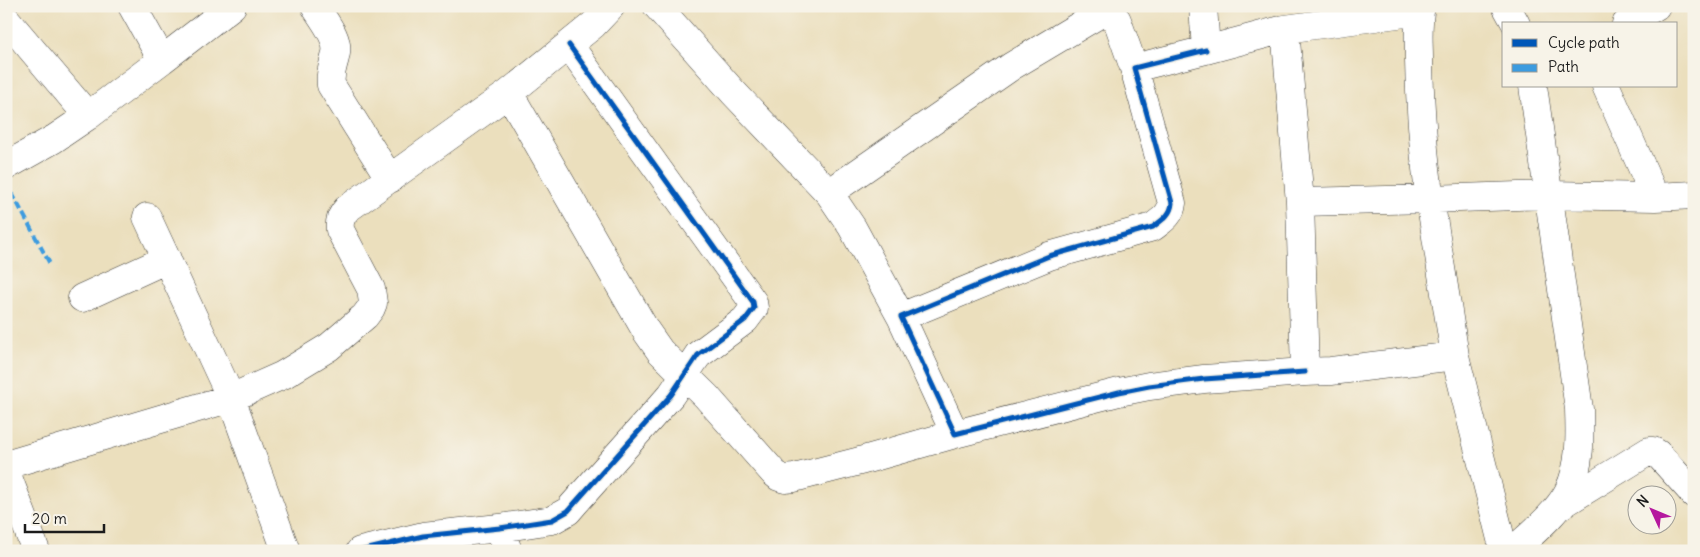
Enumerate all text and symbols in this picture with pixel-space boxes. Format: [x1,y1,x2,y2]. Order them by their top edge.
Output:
legend [1502,22,1678,88]
text: Cycle path [1548,33,1620,52]
text: Path [1548,57,1579,76]
north arrow [1628,484,1678,534]
text: N [1633,491,1652,511]
scale bar [25,502,104,534]
text: 20 m [32,509,67,528]

